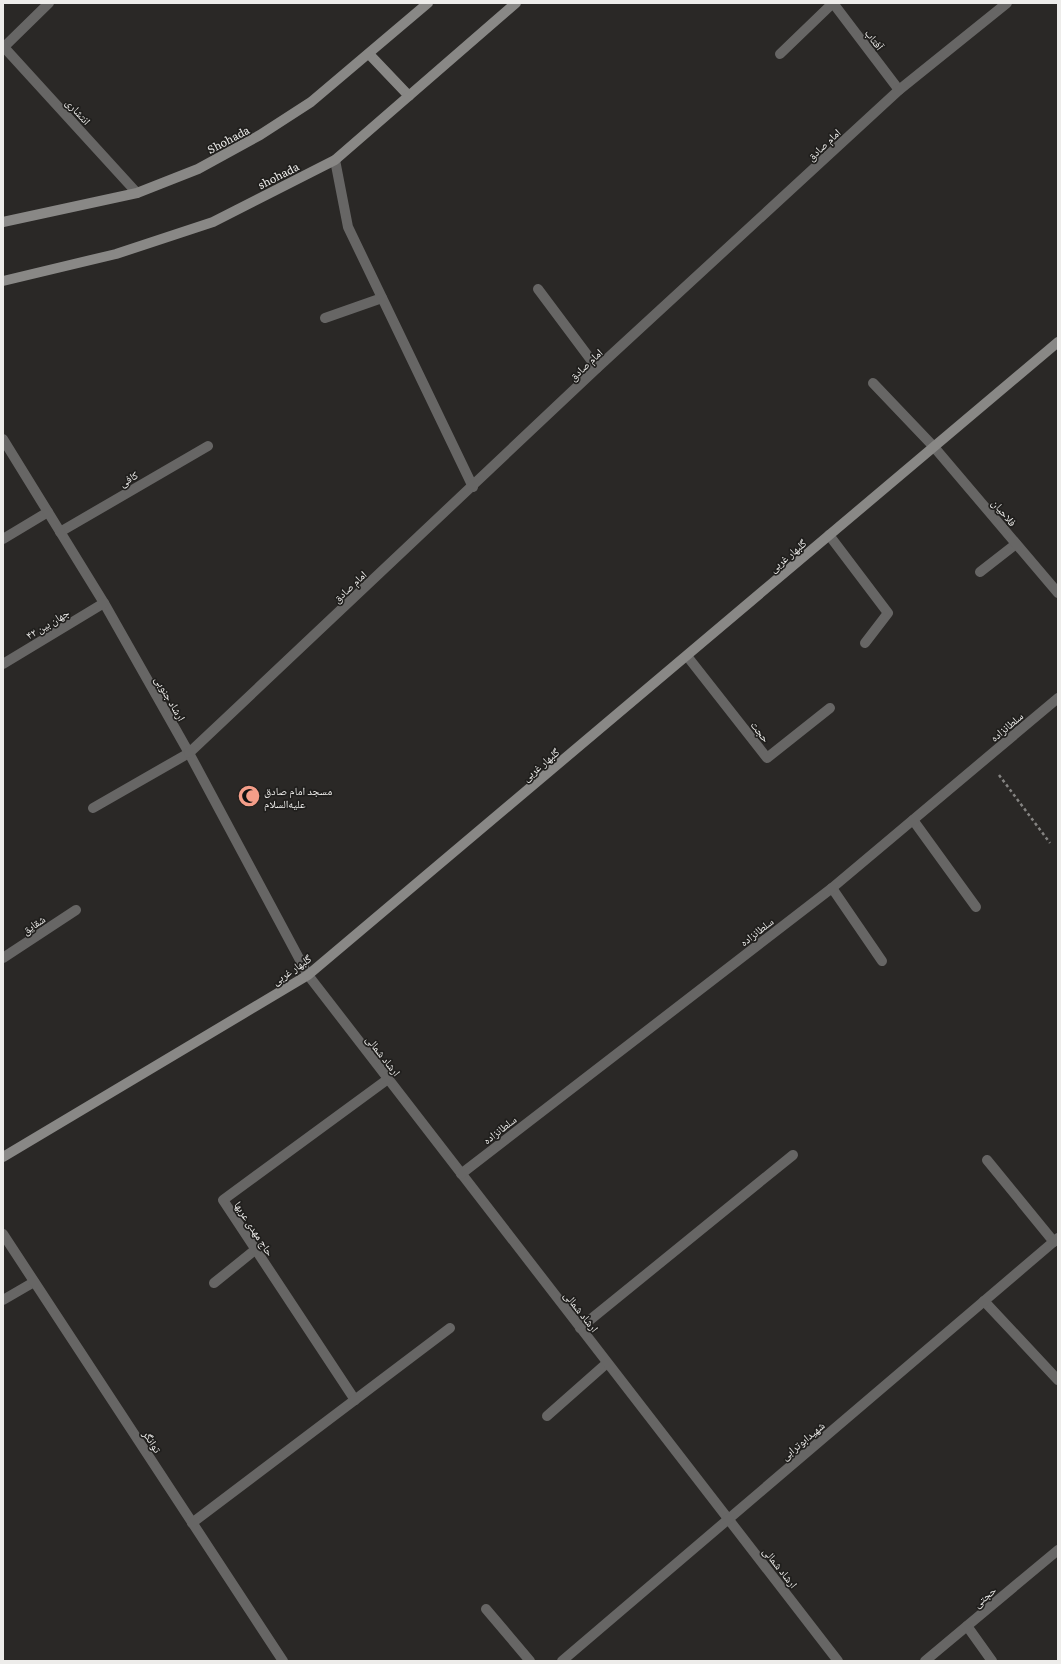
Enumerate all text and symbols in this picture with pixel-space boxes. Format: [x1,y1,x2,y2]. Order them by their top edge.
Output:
street label: آفتاب [862,25,888,53]
street label: انتشاری [63,94,95,128]
street label: Shohada [204,121,252,157]
street label: امام صادق [803,124,843,164]
street label: shohada [255,158,301,192]
street label: امام صادق [565,344,605,384]
street label: کافی [116,466,141,490]
street label: فلاحیان [989,495,1022,530]
street label: گلبهار غربی [765,534,810,575]
street label: امام صادق [329,566,369,606]
street label: جهان بین ۴۲ [22,604,72,642]
street label: ارشاد جنوبی [152,673,190,723]
street label: سلطانزاده [986,707,1026,745]
street label: حجت [748,717,774,745]
street label: گلبهار غربی [518,743,563,784]
place label: مسجد امام صادق علیه‌السلام [264,782,332,811]
mosque icon: مسجد امام صادق علیه‌السلام [236,783,262,809]
street label: شقایق [18,910,48,938]
street label: سلطانزاده [736,913,776,949]
street label: گلبهار غربی [268,950,314,988]
street label: ارشاد شمالی [363,1031,405,1079]
street label: سلطانزاده [479,1111,519,1147]
street label: حاج مهدی عربها [231,1197,279,1259]
street label: ارشاد شمالی [561,1287,603,1335]
street label: شهیدابوترابی [777,1417,827,1463]
street label: توانگر [139,1426,167,1456]
street label: ارشاد شمالی [760,1543,802,1591]
street label: حجتی [969,1582,999,1610]

